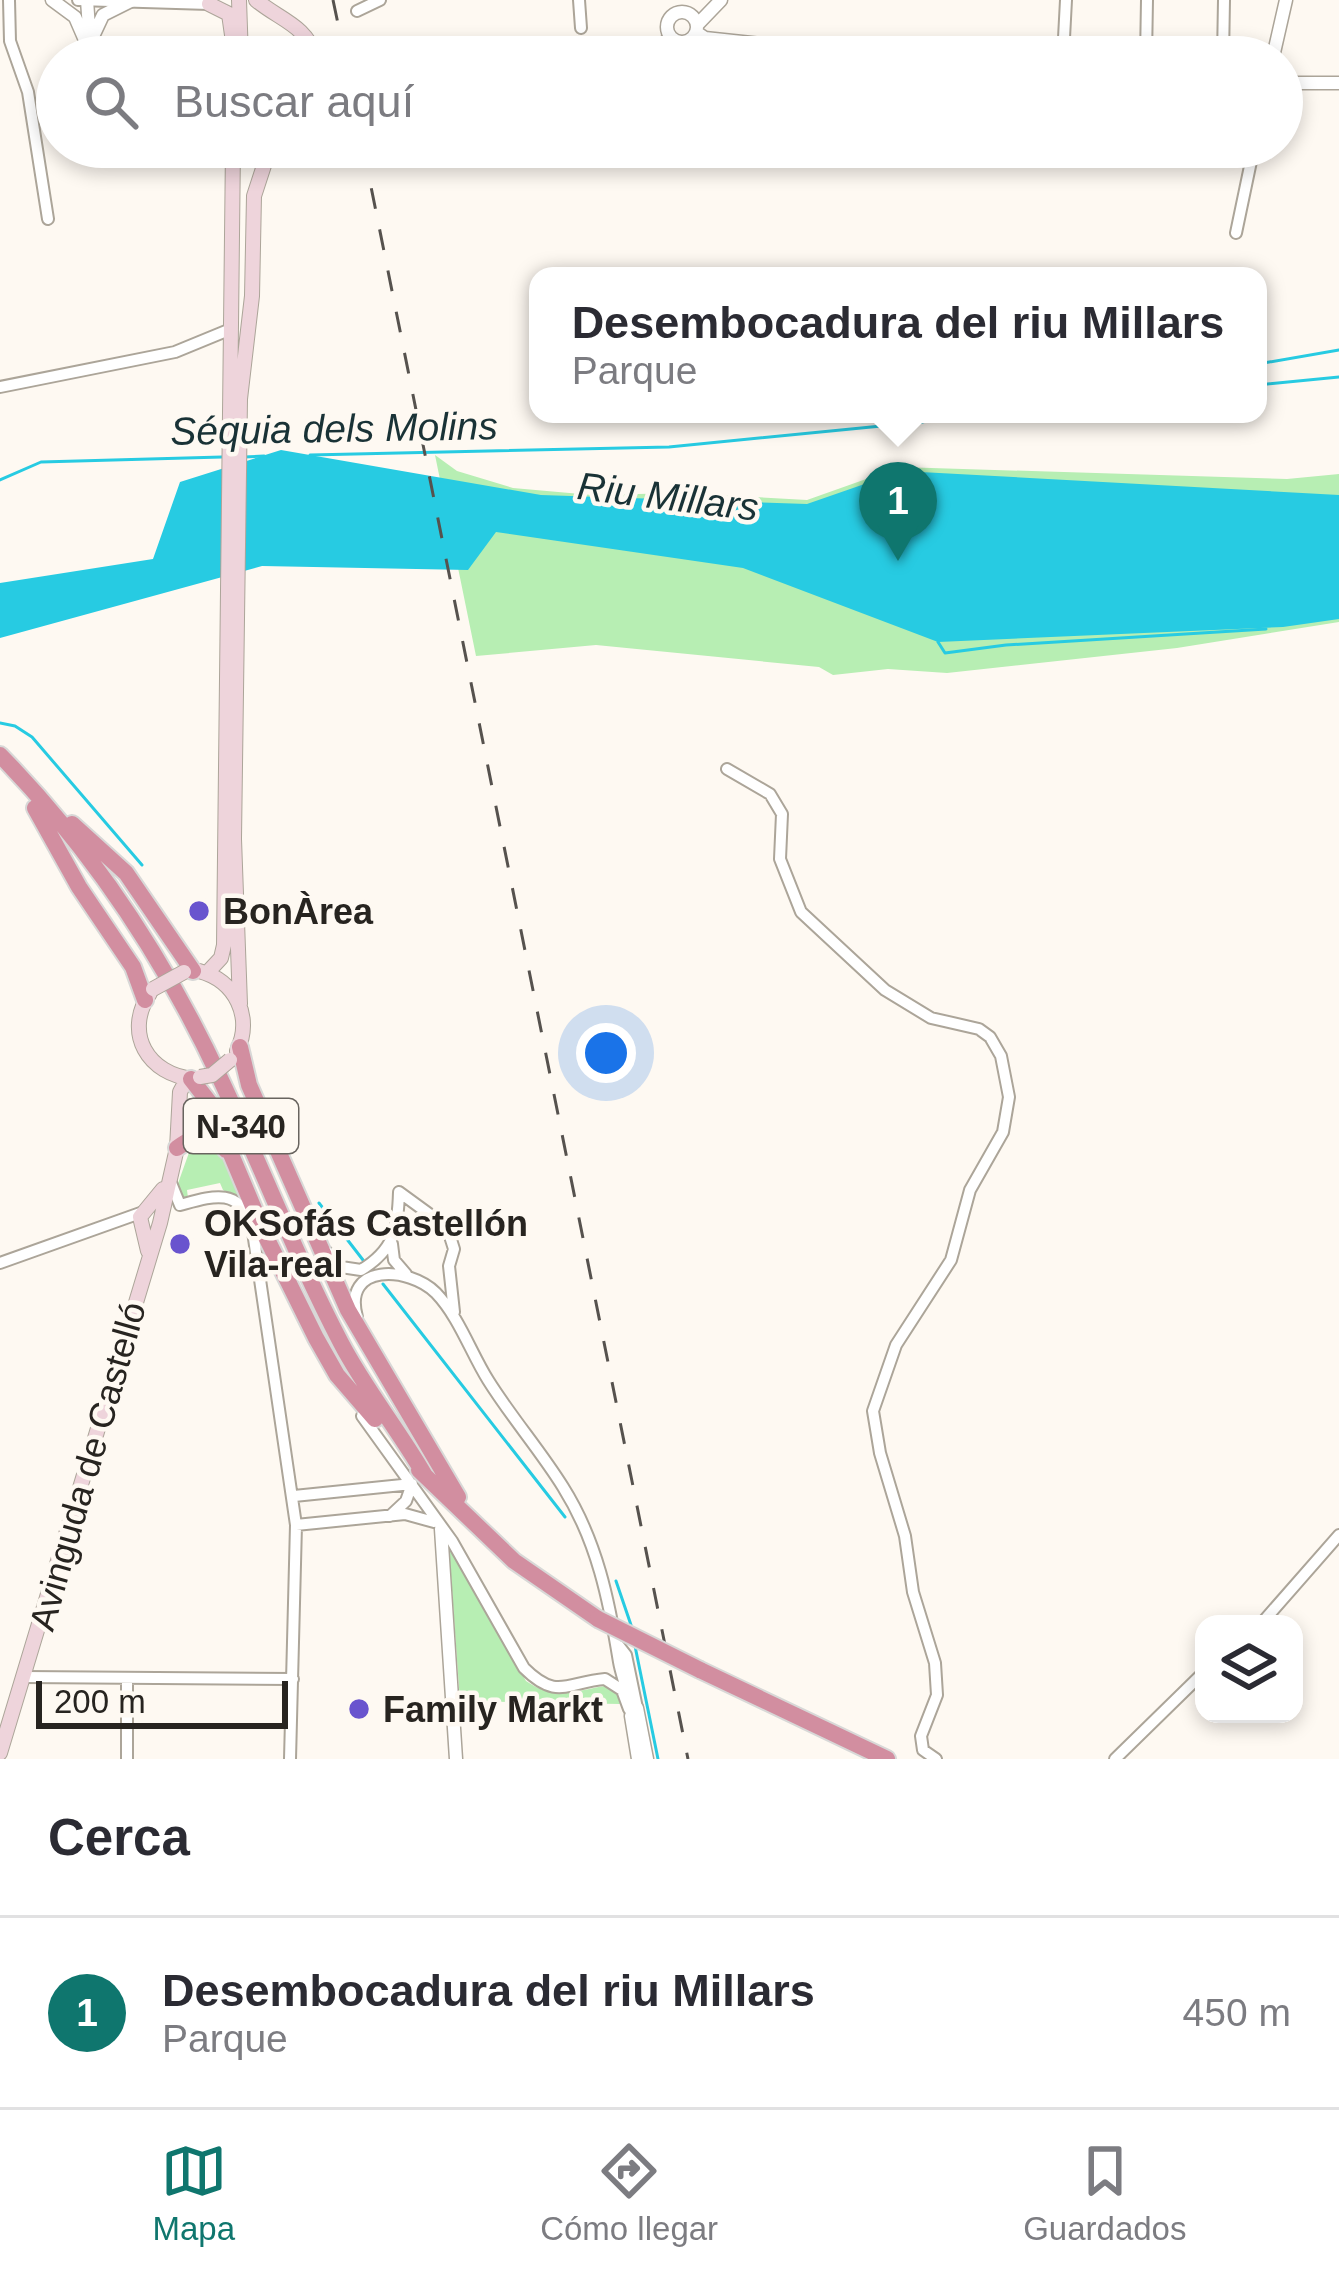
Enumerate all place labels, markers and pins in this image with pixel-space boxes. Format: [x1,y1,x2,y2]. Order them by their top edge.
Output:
pin: 1 [859,462,937,561]
place label: BonÀrea [223,891,374,932]
marker: BonÀrea [186,898,212,924]
place label: OKSofás Castellón Vila-real [204,1203,528,1285]
marker: OKSofás Castellón Vila-real [167,1231,193,1257]
place label: Family Markt [383,1689,603,1730]
marker: Family Markt [346,1696,372,1722]

